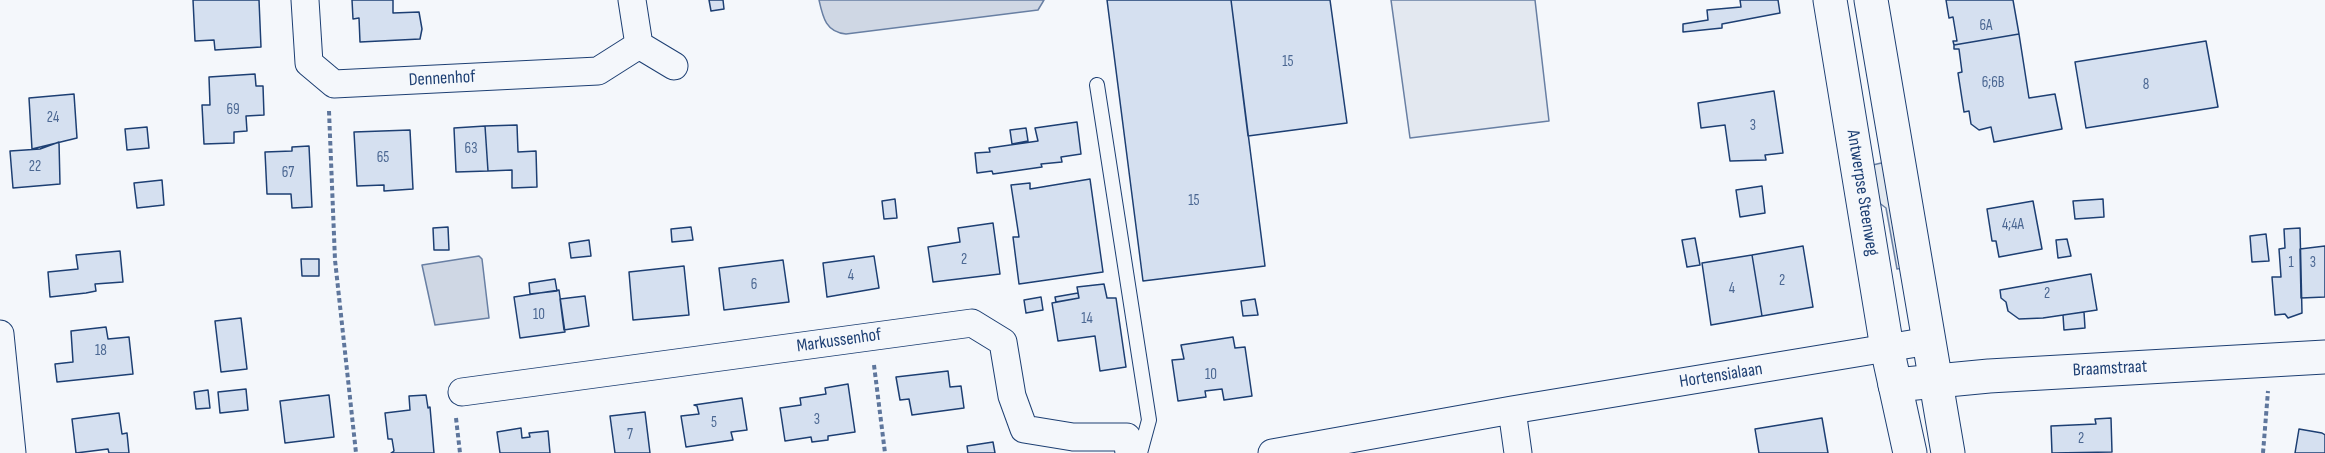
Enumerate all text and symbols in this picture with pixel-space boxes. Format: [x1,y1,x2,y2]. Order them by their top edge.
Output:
house number: 6A [1980,17,1992,35]
house number: 15 [1282,53,1294,71]
street label: Dennenhof [408,66,476,92]
house number: 6;6B [1982,74,2004,92]
house number: 8 [2143,76,2149,94]
house number: 69 [226,101,240,119]
house number: 24 [47,109,59,127]
house number: 3 [1750,117,1756,135]
street label: Antwerpse Steenweg [1841,128,1883,258]
house number: 63 [465,140,477,158]
house number: 65 [377,149,389,167]
house number: 22 [29,158,41,176]
house number: 67 [282,164,294,182]
house number: 15 [1188,192,1200,210]
house number: 4;4A [2002,216,2024,234]
house number: 2 [961,251,967,269]
house number: 1 [2288,254,2294,272]
house number: 3 [2310,254,2316,272]
house number: 4 [848,267,854,285]
house number: 2 [1779,272,1785,290]
house number: 6 [751,276,757,294]
house number: 4 [1729,280,1735,298]
house number: 2 [2044,285,2050,303]
house number: 10 [533,306,545,324]
house number: 14 [1081,310,1093,328]
street label: Markussenhof [795,324,883,358]
house number: 18 [95,342,107,360]
street label: Braamstraat [2072,356,2148,382]
street label: Hortensialaan [1678,359,1764,393]
house number: 10 [1205,366,1217,384]
house number: 3 [814,411,820,429]
house number: 5 [711,414,717,432]
house number: 7 [627,426,633,444]
house number: 2 [2078,430,2084,448]

